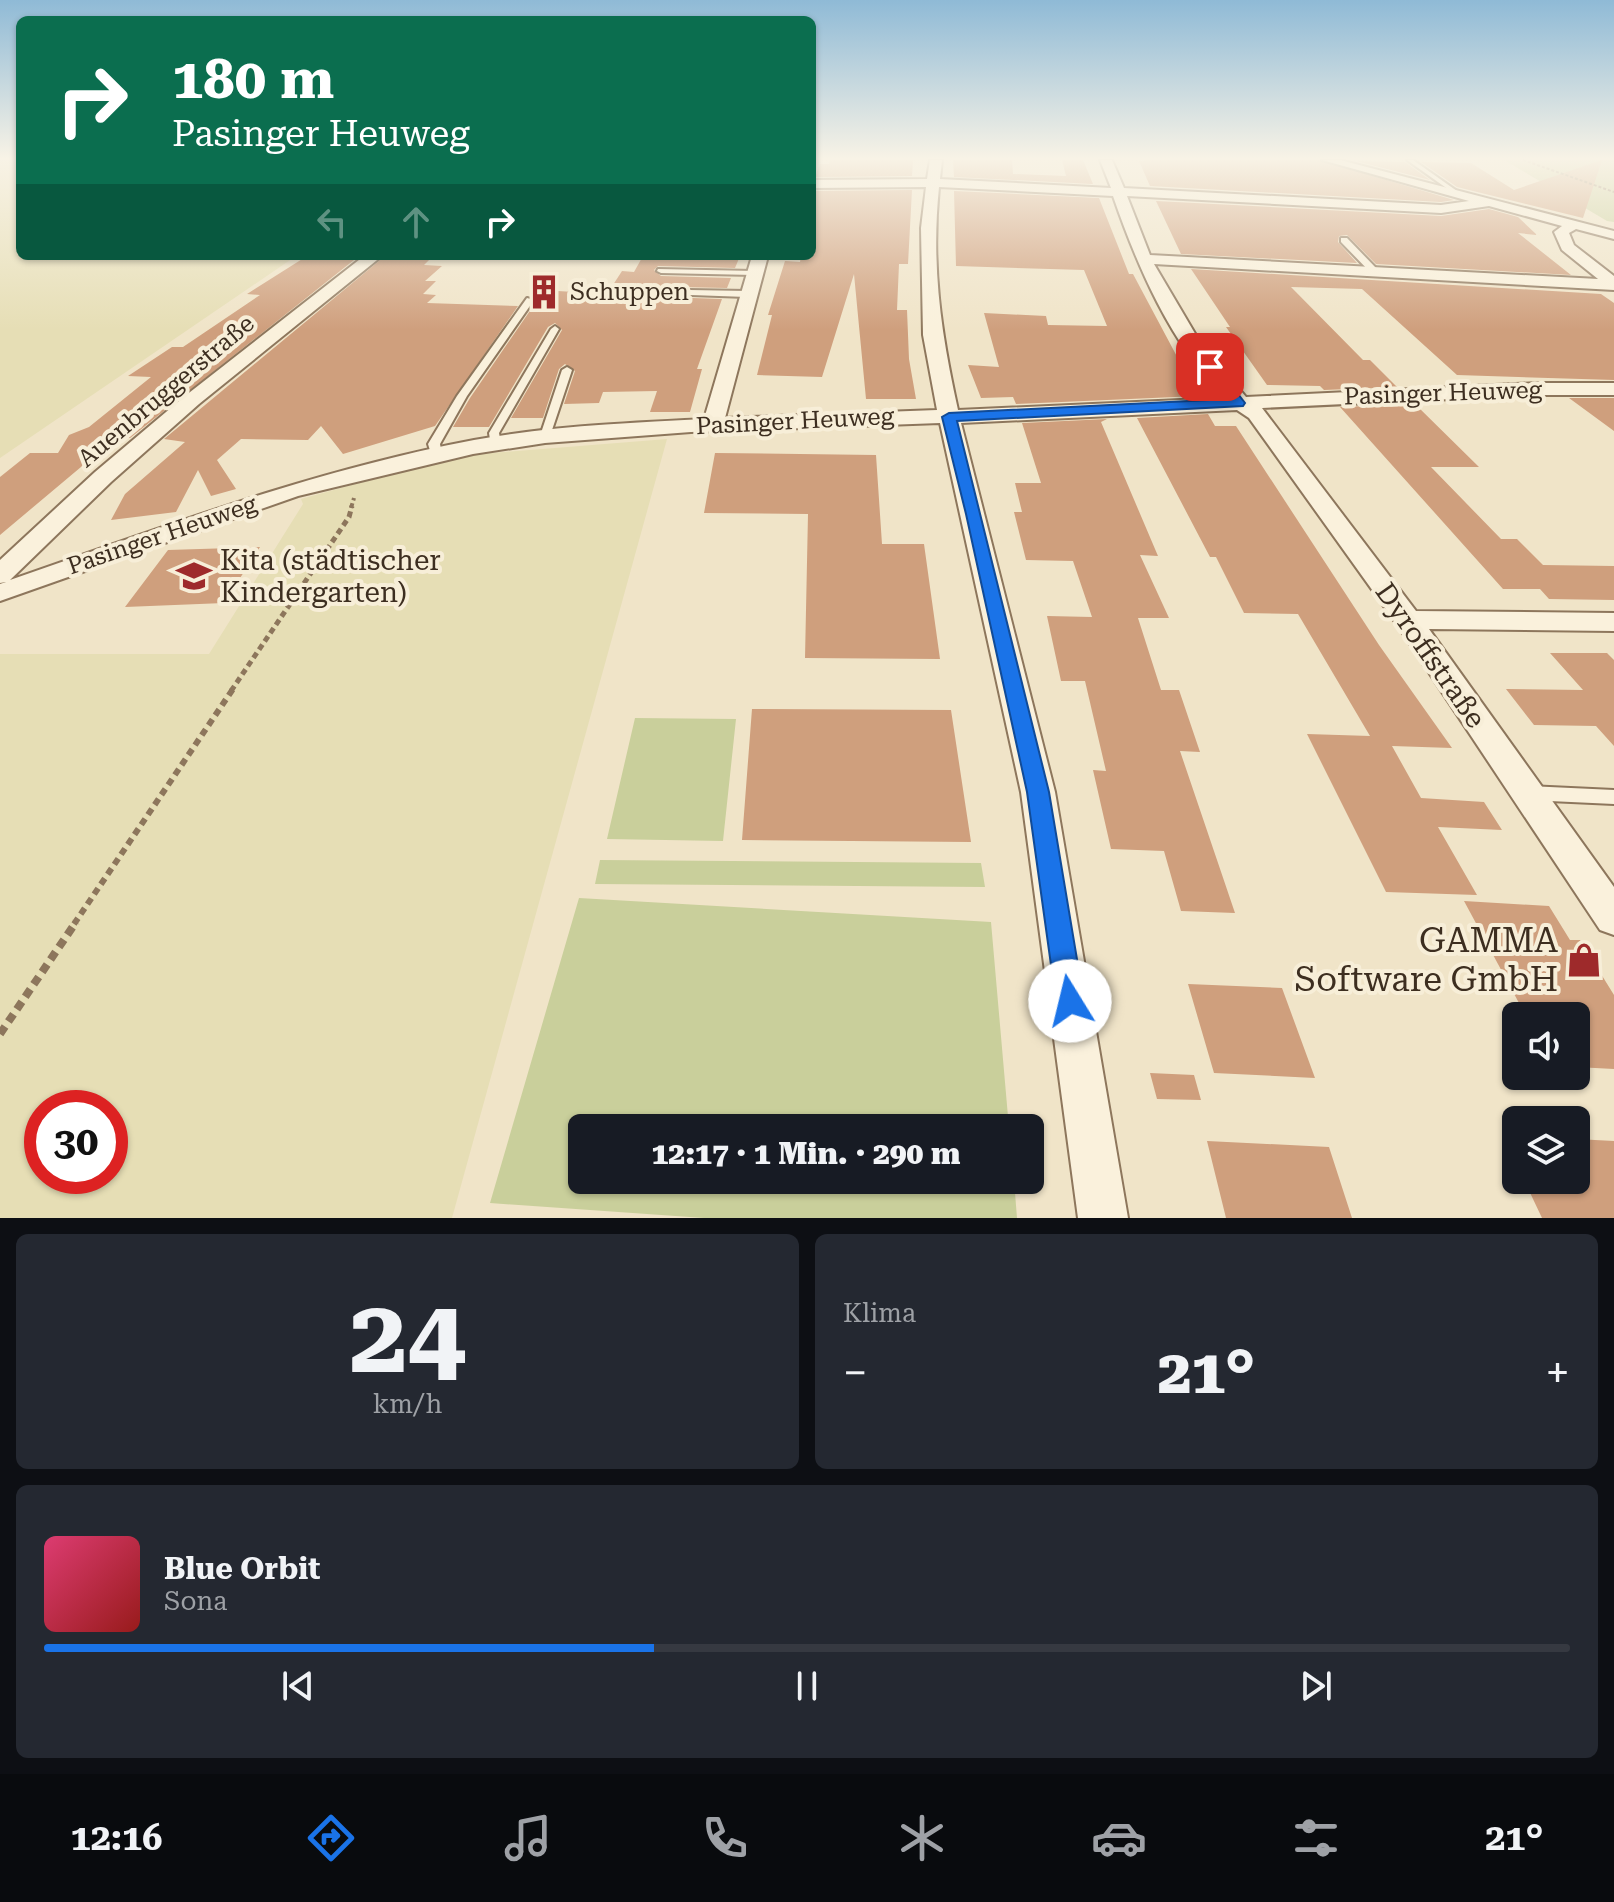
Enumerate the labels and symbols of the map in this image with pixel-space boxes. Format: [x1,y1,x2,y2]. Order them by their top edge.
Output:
building icon: Schuppen [525,273,563,311]
place label: Schuppen [570,278,689,306]
street label: Auenbruggerstraße [72,309,260,473]
pin [1176,333,1244,401]
street label: Pasinger Heuweg [1343,376,1543,410]
street label: Pasinger Heuweg [695,402,895,440]
street label: Pasinger Heuweg [64,489,261,581]
place label: Kita (städtischer Kindergarten) [220,544,441,609]
school or university icon: Kita (städtischer Kindergarten) [175,557,213,595]
street label: Dyroffstraße [1368,576,1493,734]
place label: GAMMA Software GmbH [1294,920,1558,999]
shop icon: GAMMA Software GmbH [1565,941,1603,979]
position arrow [1028,959,1112,1043]
speed limit sign: 30 [24,1090,128,1194]

